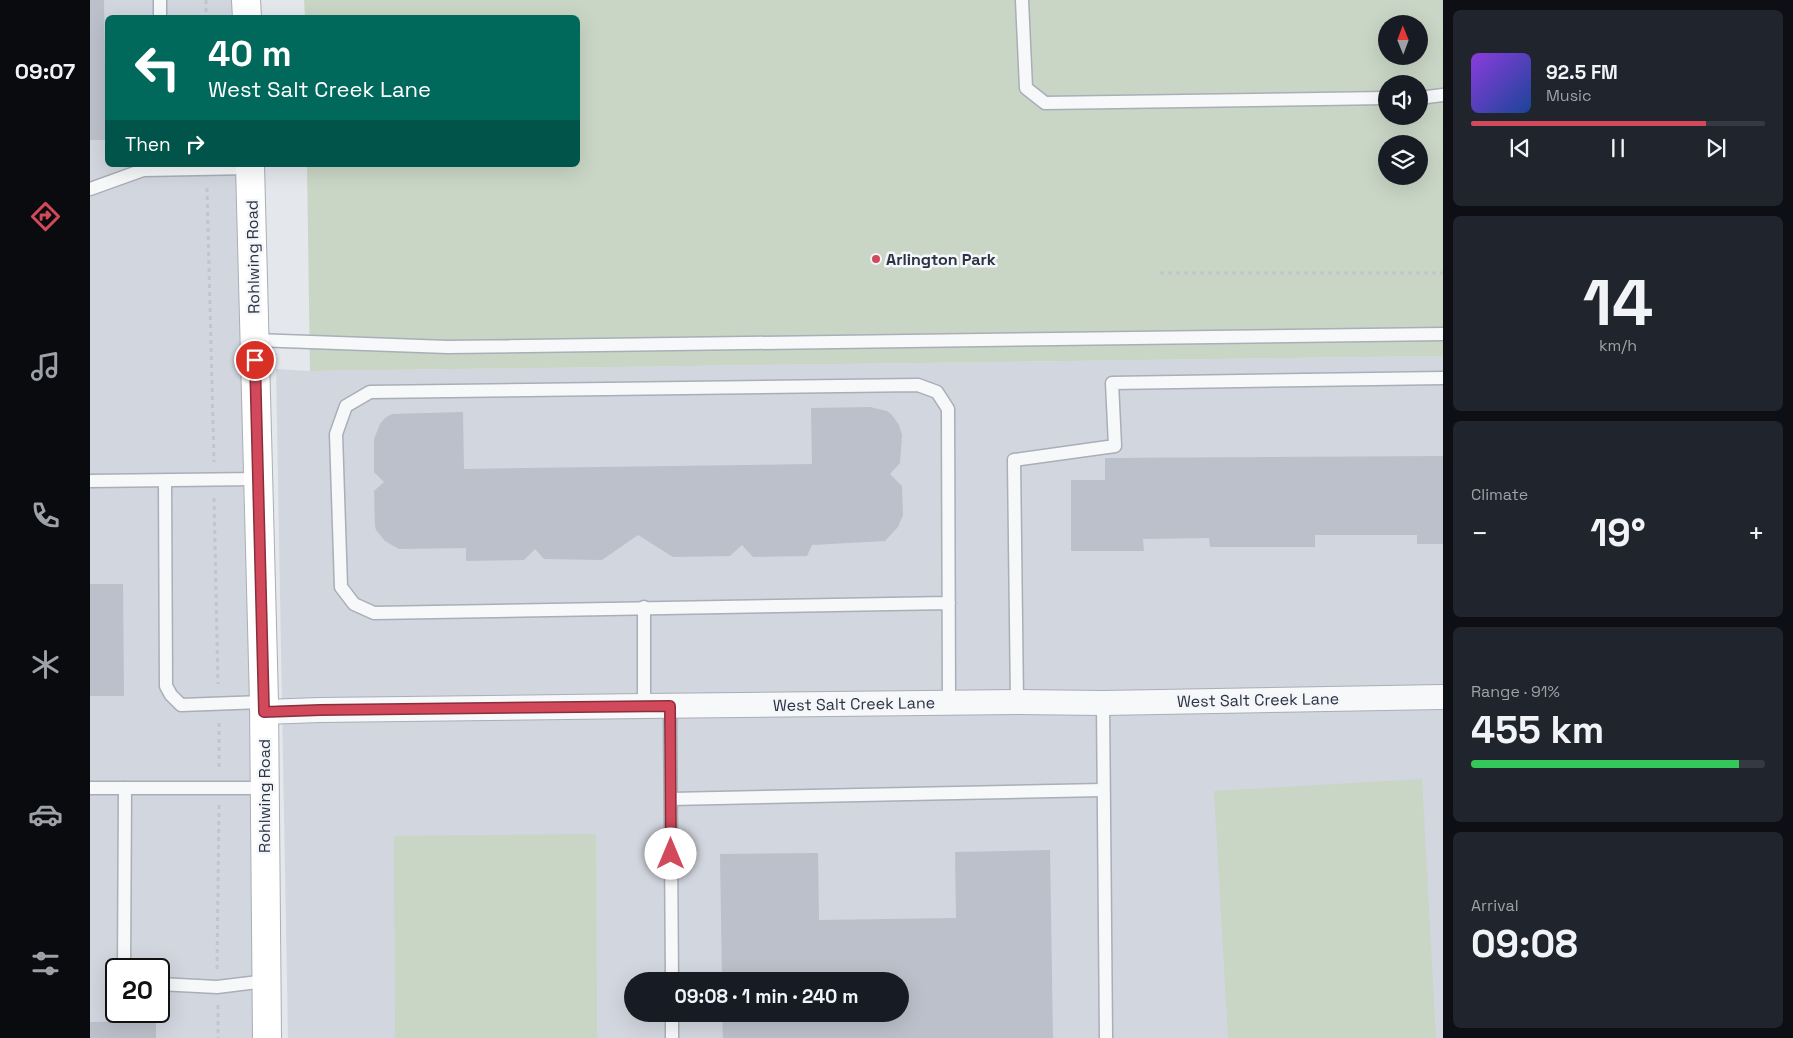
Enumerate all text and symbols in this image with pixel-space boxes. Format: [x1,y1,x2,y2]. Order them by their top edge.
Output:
north arrow [1378,15,1428,65]
map controls [1378,15,1428,185]
text: 40 m [208,32,292,76]
icon: left [125,35,190,100]
text: 09:07 [15,57,75,85]
text: 92.5 FM [1546,60,1618,85]
text: West Salt Creek Lane [208,75,431,103]
button: sound [1378,75,1428,125]
text: Music [1546,85,1592,106]
icon: right [181,130,209,158]
text: Then [125,132,171,157]
icon: previous [1506,134,1534,162]
icon: pause [1604,134,1632,162]
icon: next [1702,134,1730,162]
button: layers [1378,135,1428,185]
icon: directions [28,199,63,234]
street label: Rohlwing Road [242,200,264,314]
place label: Arlington Park [886,249,996,270]
marker: Arlington Park [870,253,882,265]
text: 14 [1583,261,1653,344]
text: km/h [1599,335,1637,356]
pin [234,339,276,381]
icon: arrive [241,346,269,374]
icon: music [28,349,63,384]
text: Climate [1471,484,1528,505]
icon: phone [28,498,63,533]
text: 19° [1590,509,1646,557]
text: − [1471,515,1488,551]
text: + [1748,515,1765,551]
icon: climate [28,647,63,682]
text: Range · 91% [1471,681,1560,702]
street label: West Salt Creek Lane [1177,688,1339,712]
street label: West Salt Creek Lane [773,692,935,716]
text: 455 km [1471,706,1604,754]
street label: Rohlwing Road [254,739,275,853]
icon: car [28,797,63,832]
position arrow [644,827,696,879]
text: Arrival [1471,895,1519,916]
text: 09:08 [1471,920,1578,968]
icon: filters [28,946,63,981]
speed limit sign: 20 [105,958,170,1023]
text: 09:08 · 1 min · 240 m [675,984,858,1009]

